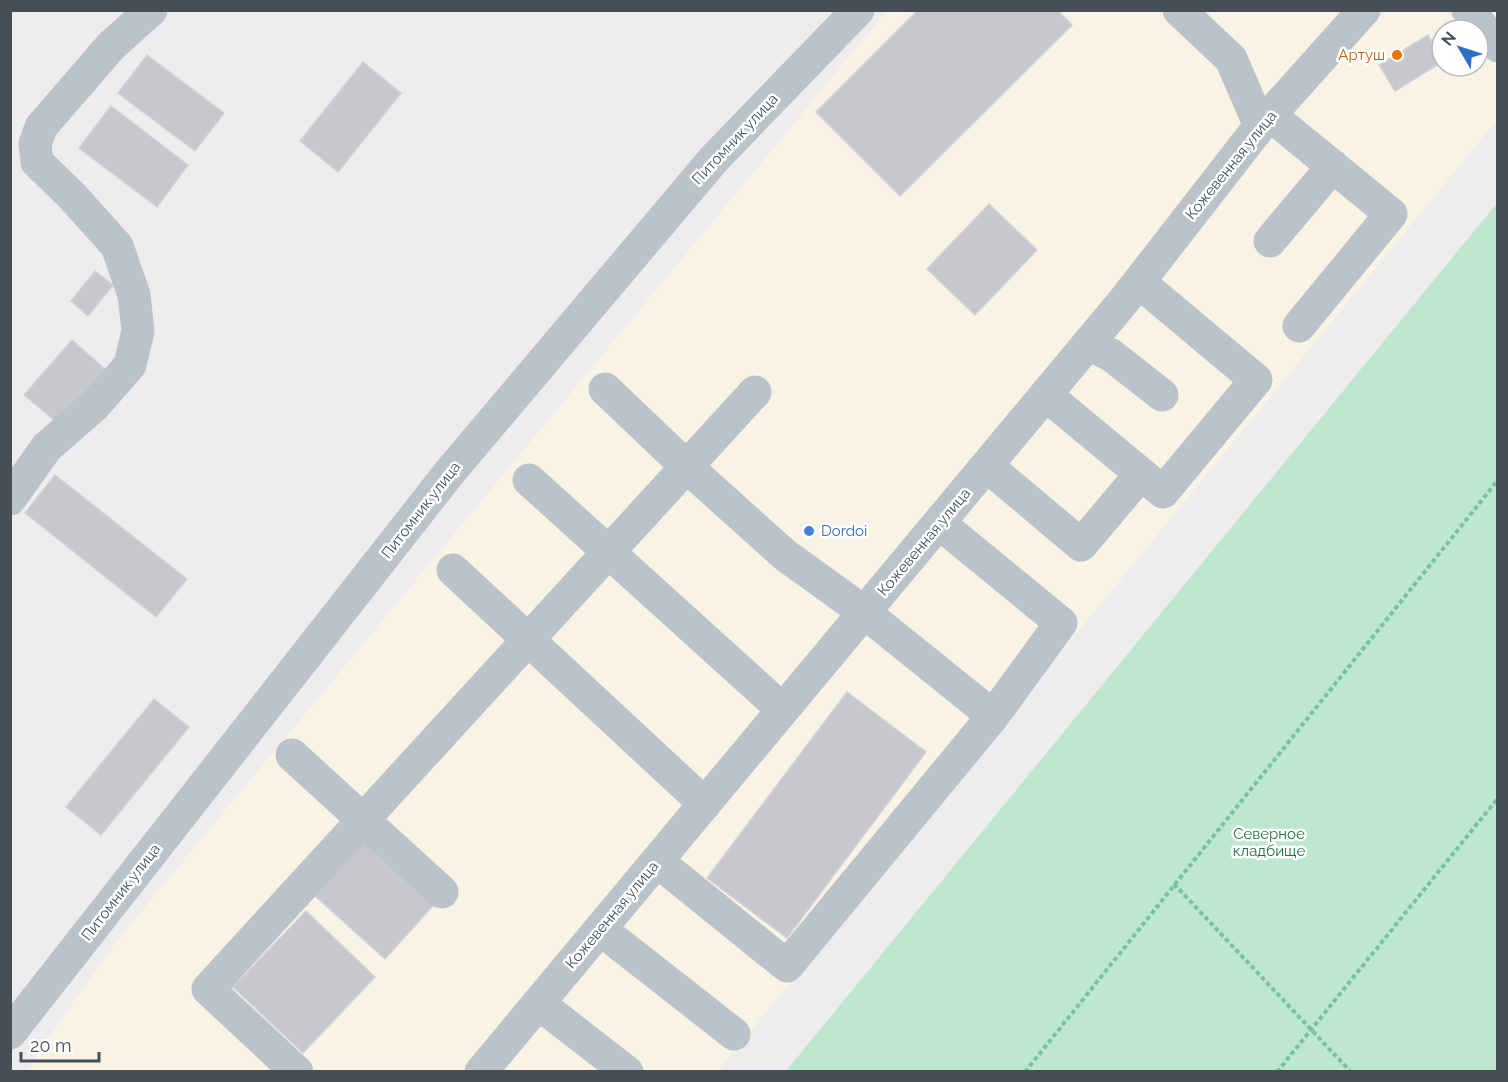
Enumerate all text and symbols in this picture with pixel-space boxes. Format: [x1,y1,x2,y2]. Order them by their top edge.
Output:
north arrow [1430,18,1490,78]
text: N [1438,28,1460,50]
place label: Артуш [1338,46,1385,64]
marker: Артуш [1390,48,1404,62]
street label: Питомник улица [688,90,782,188]
street label: Кожевенная улица [1182,107,1280,223]
street label: Питомник улица [378,458,464,562]
street label: Кожевенная улица [874,485,974,599]
place label: Dordoi [821,522,867,540]
marker: Dordoi [802,524,816,538]
park label: Северное кладбище [1233,825,1305,860]
street label: Питомник улица [78,840,164,944]
street label: Кожевенная улица [562,858,662,972]
scale bar [21,1025,99,1063]
text: 20 m [30,1035,72,1056]

